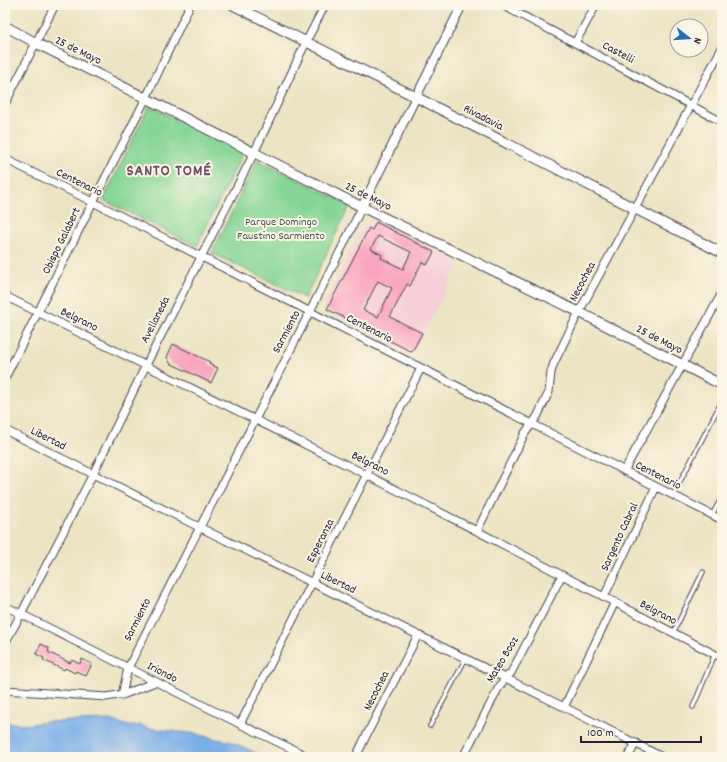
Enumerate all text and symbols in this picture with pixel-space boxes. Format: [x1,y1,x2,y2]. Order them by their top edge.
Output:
north arrow [669,18,709,58]
street label: 25 de Mayo [52,32,104,70]
text: N [688,35,705,46]
street label: Castelli [599,37,637,69]
street label: Rivadavia [460,101,506,135]
district label: SANTO TOMÉ [126,160,212,183]
street label: Centenario [53,164,105,202]
street label: 25 de Mayo [342,178,394,216]
street label: Obispo Galabert [38,204,86,277]
park label: Parque Domingo Faustino Sarmiento [237,214,325,245]
street label: Necochea [565,259,601,305]
street label: Avellaneda [137,293,175,346]
street label: Belgrano [57,304,101,336]
street label: Sarmiento [269,308,305,356]
street label: Centenario [343,310,395,348]
street label: 25 de Mayo [633,321,685,359]
street label: Libertad [27,423,69,455]
street label: Belgrano [348,447,392,481]
street label: Centenario [632,457,684,495]
street label: Sargento Cabral [597,500,643,574]
street label: Esperanza [303,516,339,566]
street label: Libertad [317,567,359,599]
street label: Sarmiento [120,595,156,645]
street label: Belgrano [636,596,680,630]
street label: Mateo Booz [482,633,524,686]
street label: Iriondo [144,658,180,688]
street label: Necochea [360,668,394,714]
scale bar [581,718,701,744]
text: 100 m [587,725,614,742]

